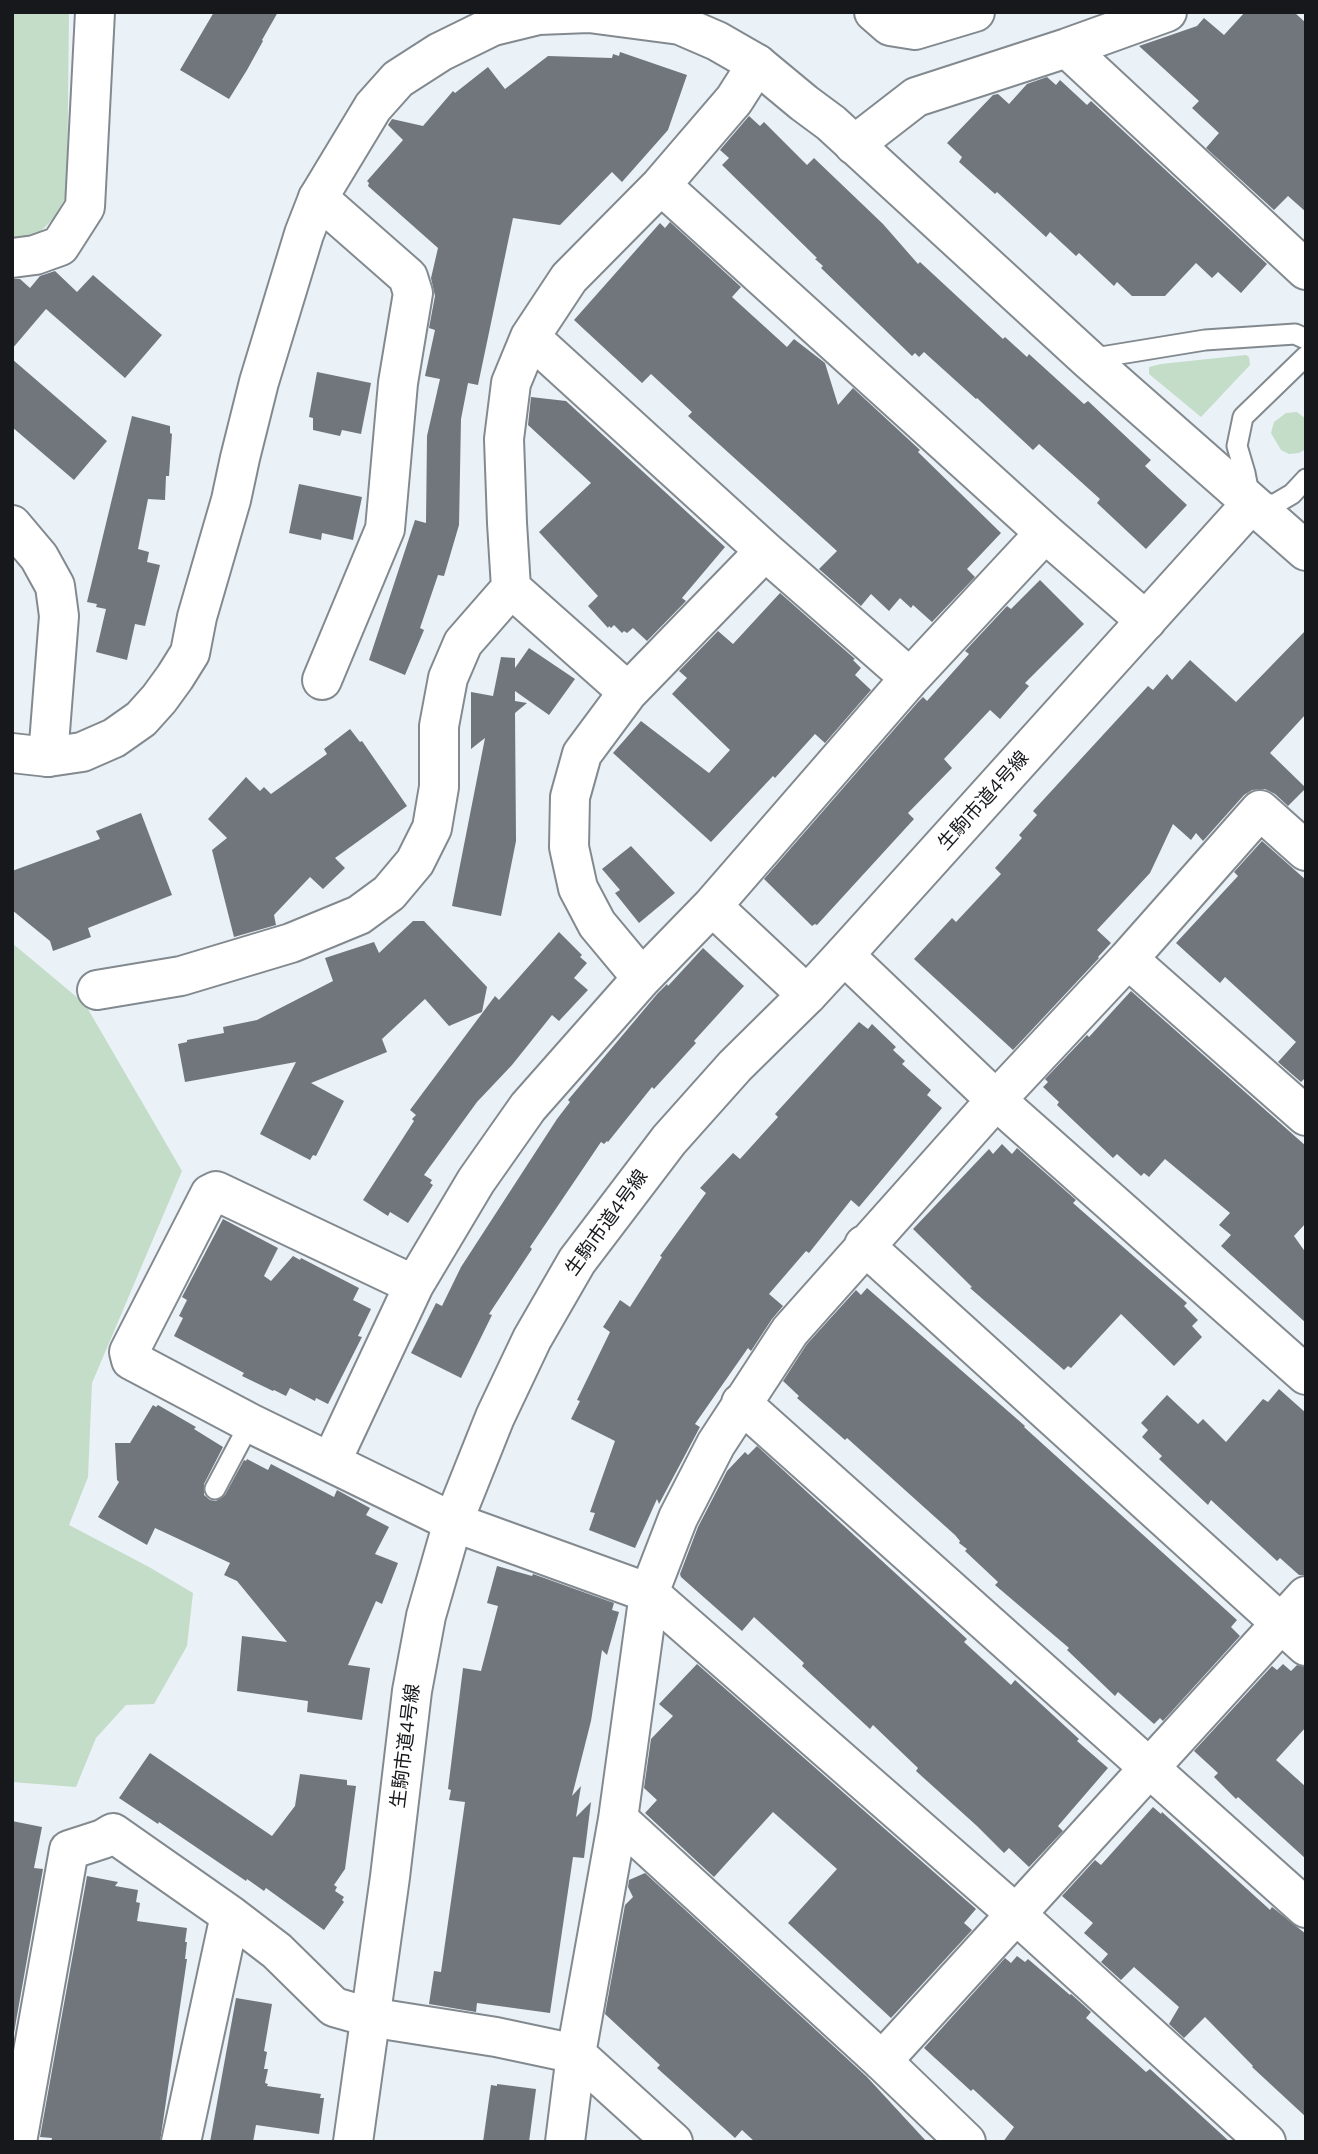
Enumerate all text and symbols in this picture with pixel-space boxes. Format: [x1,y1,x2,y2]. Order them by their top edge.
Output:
street label: 生駒市道4号線 [934,747,1034,855]
street label: 生駒市道4号線 [561,1166,653,1280]
street label: 生駒市道4号線 [387,1683,425,1809]

